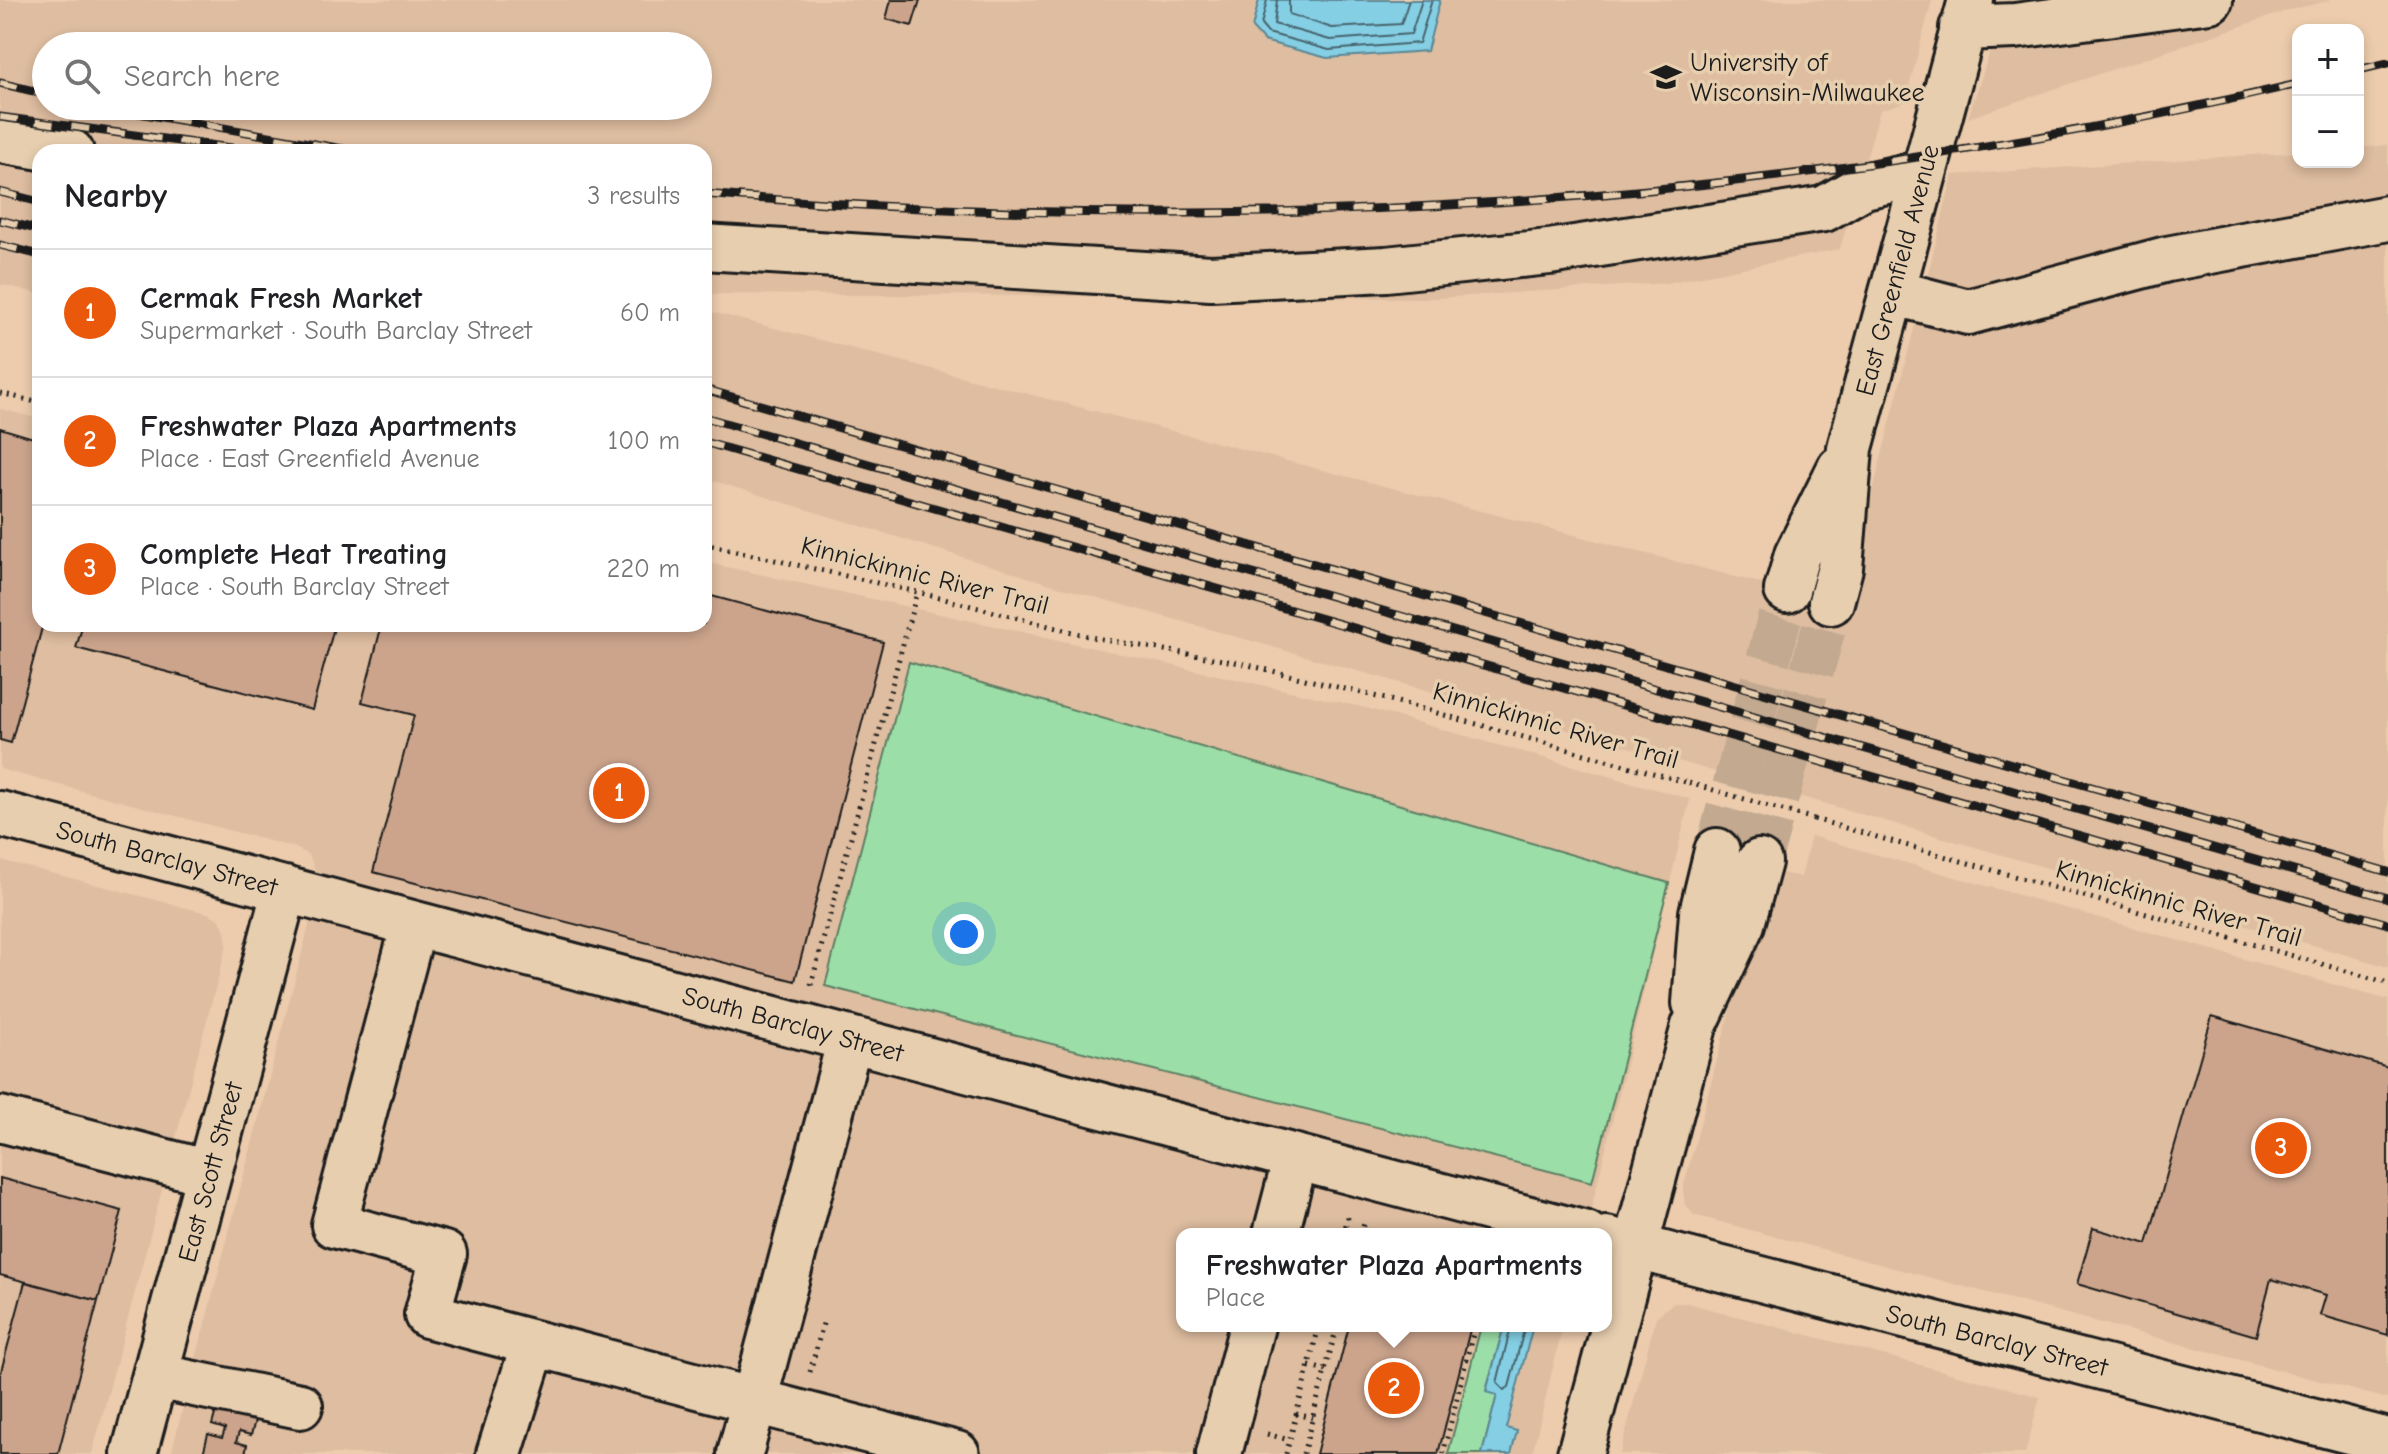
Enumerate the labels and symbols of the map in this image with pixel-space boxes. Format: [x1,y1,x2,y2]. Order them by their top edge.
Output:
place label: University of Wisconsin-Milwaukee [1690,48,1925,108]
school or university icon: University of Wisconsin-Milwaukee [1649,60,1683,94]
street label: East Greenfield Avenue [1850,142,1946,399]
street label: Kinnickinnic River Trail [798,531,1052,621]
street label: Kinnickinnic River Trail [1429,677,1682,775]
pin: 1 [593,763,645,823]
street label: South Barclay Street [53,815,282,903]
street label: Kinnickinnic River Trail [2052,855,2305,953]
your location [944,914,984,954]
street label: South Barclay Street [679,981,908,1069]
street label: East Scott Street [173,1077,250,1266]
pin: 3 [2255,1118,2307,1178]
street label: South Barclay Street [1883,1299,2112,1383]
pin: 2 [1368,1358,1420,1418]

